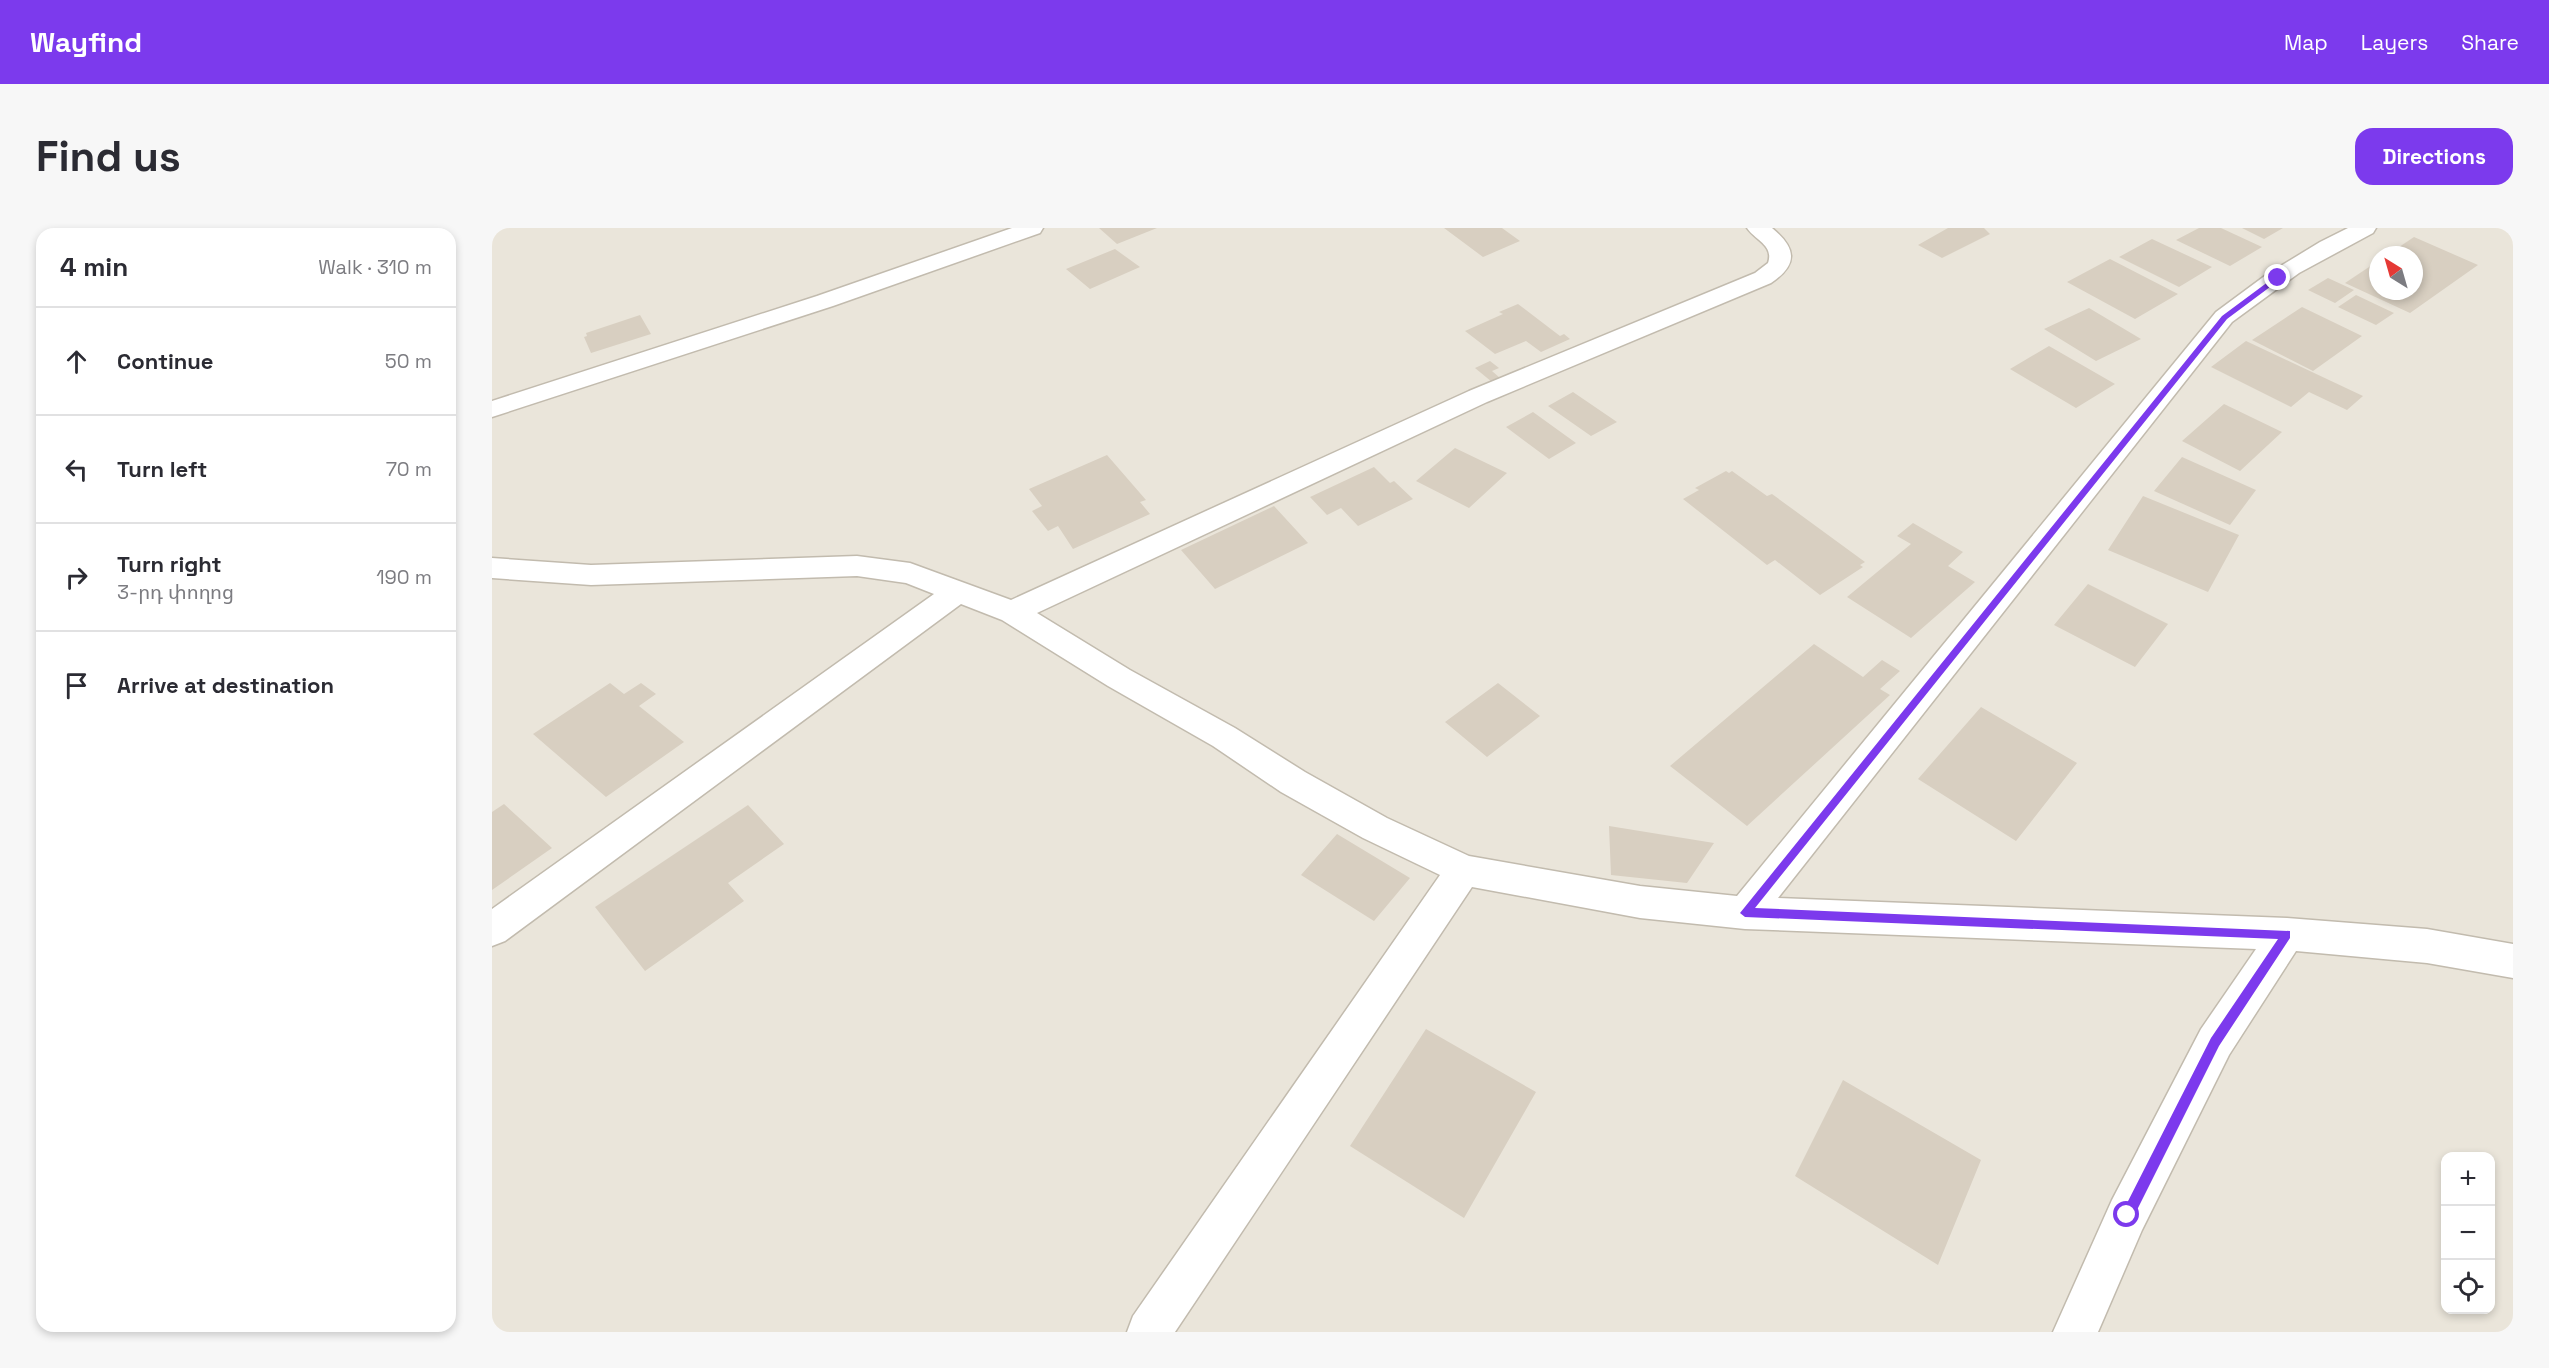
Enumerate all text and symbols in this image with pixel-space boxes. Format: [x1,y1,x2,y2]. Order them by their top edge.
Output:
text: Wayfind [30,24,142,60]
text: Map [2284,29,2328,56]
text: Layers [2361,29,2428,56]
text: Share [2461,29,2519,56]
button: Directions [2355,128,2513,185]
text: Find us [36,130,181,183]
north arrow [2369,246,2423,300]
text: 4 min [60,250,128,284]
text: Walk · 310 m [318,254,432,280]
route end [2264,264,2290,290]
icon: ahead [60,345,93,378]
text: Continue [117,347,213,375]
text: 50 m [385,348,432,374]
icon: left [60,453,93,486]
text: Turn left [117,455,207,483]
text: 70 m [386,456,432,482]
text: Turn right [117,550,222,578]
icon: right [60,561,93,594]
text: 190 m [376,564,432,590]
text: 3-րդ փողոց [117,579,234,605]
icon: arrive [60,669,93,702]
text: Arrive at destination [117,671,334,699]
map controls [2441,1152,2495,1314]
button: + [2441,1152,2495,1206]
route start [2113,1201,2139,1227]
button: − [2441,1206,2495,1260]
button: locate [2441,1260,2495,1314]

